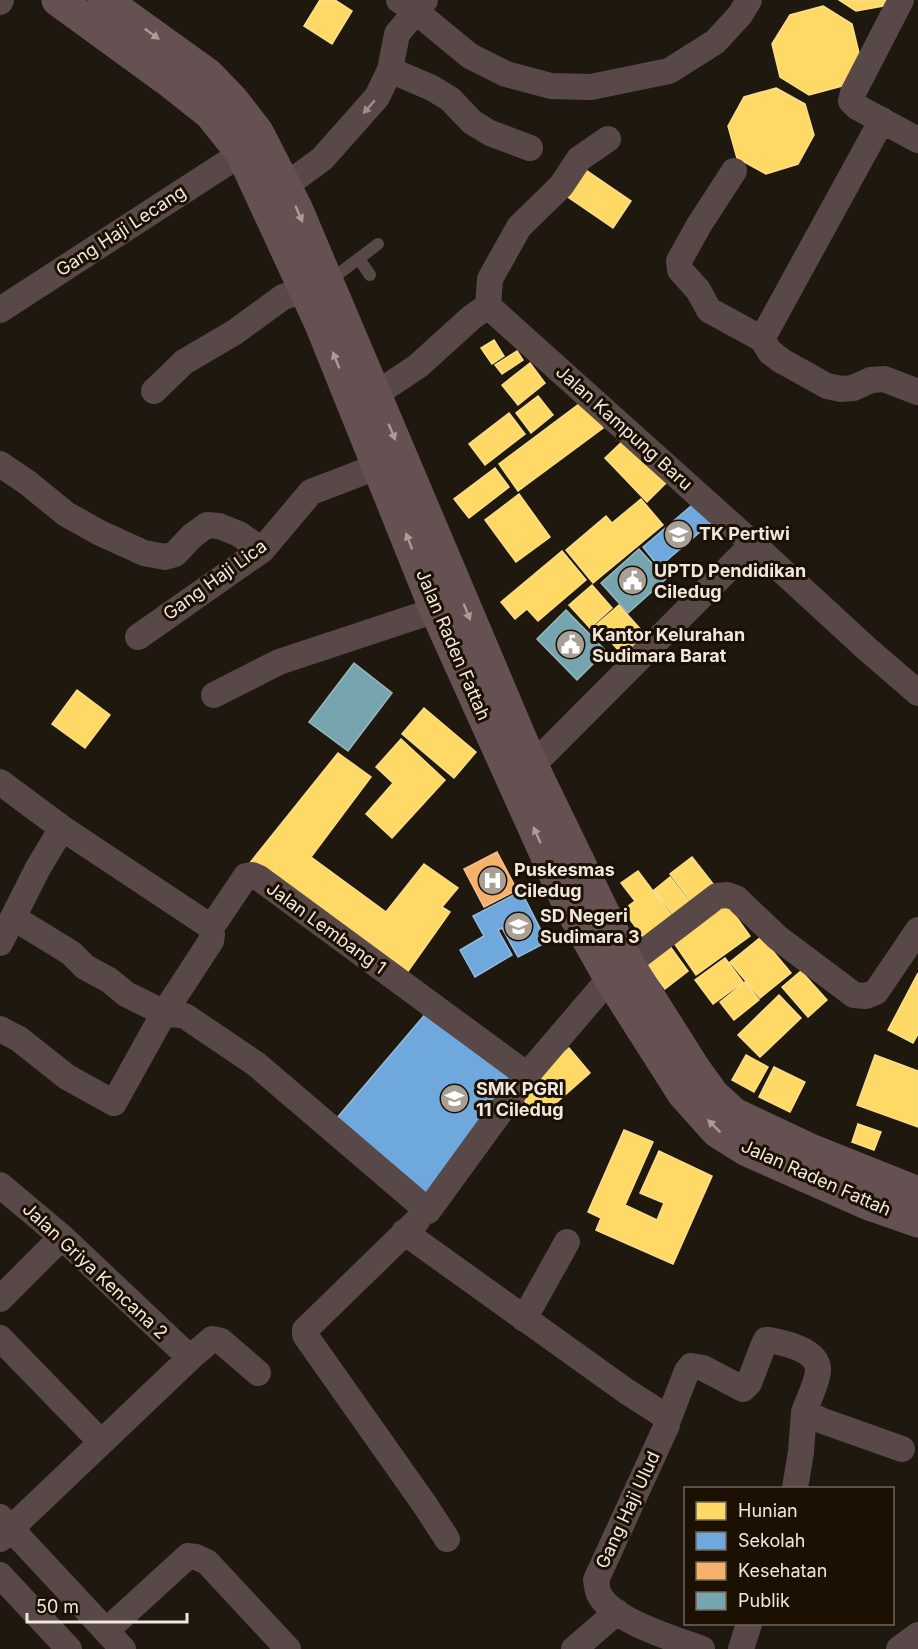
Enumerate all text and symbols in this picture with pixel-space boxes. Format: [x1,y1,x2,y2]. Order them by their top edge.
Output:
one-way arrow [143,28,159,40]
one-way arrow [363,99,376,114]
street label: Gang Haji Lecang [52,181,190,280]
one-way arrow [294,206,303,223]
one-way arrow [331,351,341,369]
street label: Jalan Kampung Baru [552,361,697,494]
one-way arrow [388,423,397,441]
school or university icon: TK Pertiwi [662,518,694,550]
place label: TK Pertiwi [699,523,790,544]
one-way arrow [404,532,413,550]
street label: Gang Haji Lica [159,535,270,624]
place label: UPTD Pendidikan Ciledug [654,560,806,602]
public building icon: UPTD Pendidikan Ciledug [617,565,649,597]
street label: Jalan Raden Fattah [412,566,495,723]
one-way arrow [463,603,472,621]
place label: Kantor Kelurahan Sudimara Barat [592,624,745,666]
public building icon: Kantor Kelurahan Sudimara Barat [555,629,587,661]
one-way arrow [533,827,542,844]
place label: Puskesmas Ciledug [514,859,615,901]
hospital icon: Puskesmas Ciledug [477,864,509,896]
street label: Jalan Lembang 1 [263,877,390,978]
place label: SD Negeri Sudimara 3 [540,905,640,947]
school or university icon: SD Negeri Sudimara 3 [503,910,535,942]
place label: SMK PGRI 11 Ciledug [476,1078,564,1120]
school or university icon: SMK PGRI 11 Ciledug [439,1083,471,1115]
one-way arrow [707,1120,721,1134]
street label: Jalan Raden Fattah [738,1135,894,1220]
street label: Jalan Griya Kencana 2 [19,1198,172,1343]
street label: Gang Haji Ulud [591,1448,664,1572]
legend [684,1487,894,1625]
text: Hunian [738,1500,798,1521]
text: Sekolah [738,1530,805,1551]
text: Kesehatan [738,1560,827,1581]
scale bar [27,1586,188,1624]
text: Publik [738,1590,790,1611]
text: 50 m [36,1596,79,1617]

